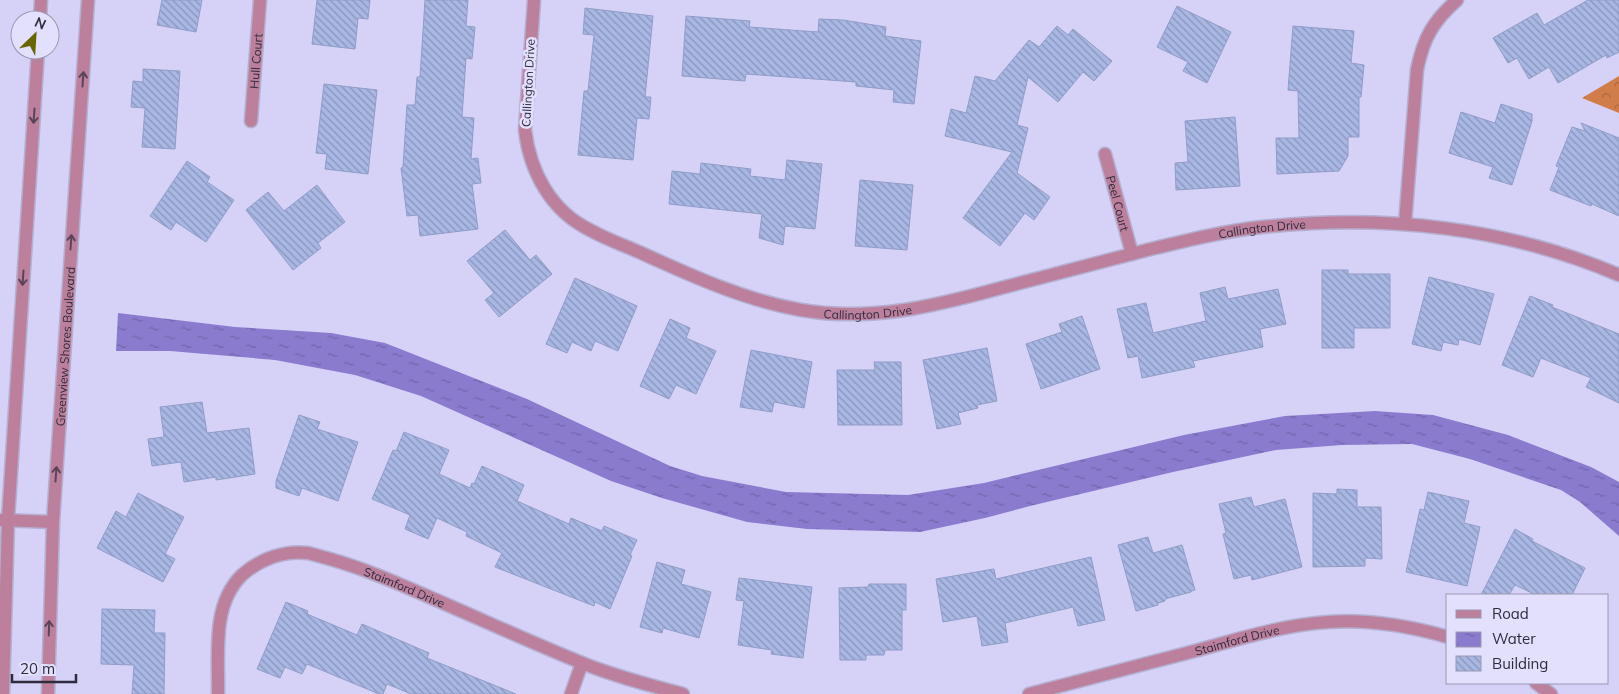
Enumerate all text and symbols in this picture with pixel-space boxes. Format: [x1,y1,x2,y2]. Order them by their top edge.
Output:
north arrow [10,10,60,60]
text: N [32,13,49,34]
street label: Hull Court [246,33,265,89]
street label: Callington Drive [518,39,538,127]
one-way arrow [78,72,87,88]
one-way arrow [29,108,38,124]
street label: Peel Court [1104,174,1133,233]
street label: Callington Drive [1217,216,1306,241]
one-way arrow [67,234,76,250]
street label: Greenview Shores Boulevard [52,266,78,427]
one-way arrow [19,270,28,286]
street label: Callington Drive [823,301,913,322]
one-way arrow [52,466,61,482]
street label: Staimford Drive [362,563,447,611]
legend [1446,594,1609,684]
text: Road [1492,604,1529,623]
one-way arrow [44,620,54,636]
street label: Staimford Drive [1193,622,1281,658]
text: Water [1492,629,1536,648]
scale bar [12,652,76,684]
text: Building [1492,654,1548,673]
text: 20 m [20,659,55,678]

